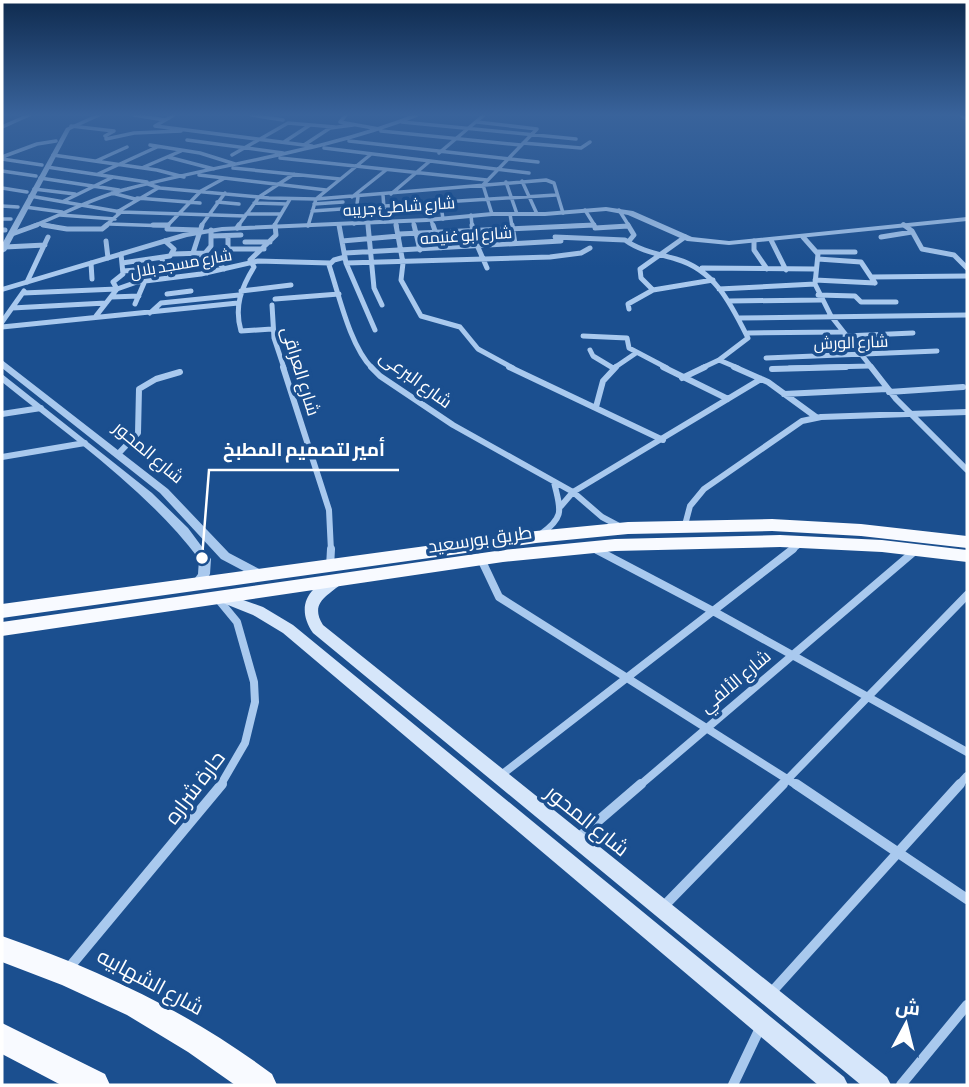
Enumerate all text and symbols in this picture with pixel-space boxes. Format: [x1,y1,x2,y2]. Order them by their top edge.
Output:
street label: شارع شاطئ جريبه [342,193,456,222]
street label: شارع ابو غنيمه [419,223,513,250]
street label: شارع مسجد بلال [129,245,234,284]
street label: شارع العراقى [276,324,325,419]
street label: شارع الورش [813,332,889,355]
street label: شارع البرعى [375,346,456,414]
street label: شارع المحور [108,416,188,489]
callout: أمير لتصميم المطبخ [209,430,399,470]
text: أمير لتصميم المطبخ [223,436,385,463]
street label: طريق بورسعيد [427,521,534,559]
street label: شارع الألفي [695,645,777,720]
street label: حارة شراره [159,746,230,829]
street label: شارع المحور [539,779,634,863]
street label: شارع الشهابيه [92,943,208,1022]
north arrow [871,989,941,1059]
text: ش [895,995,922,1021]

